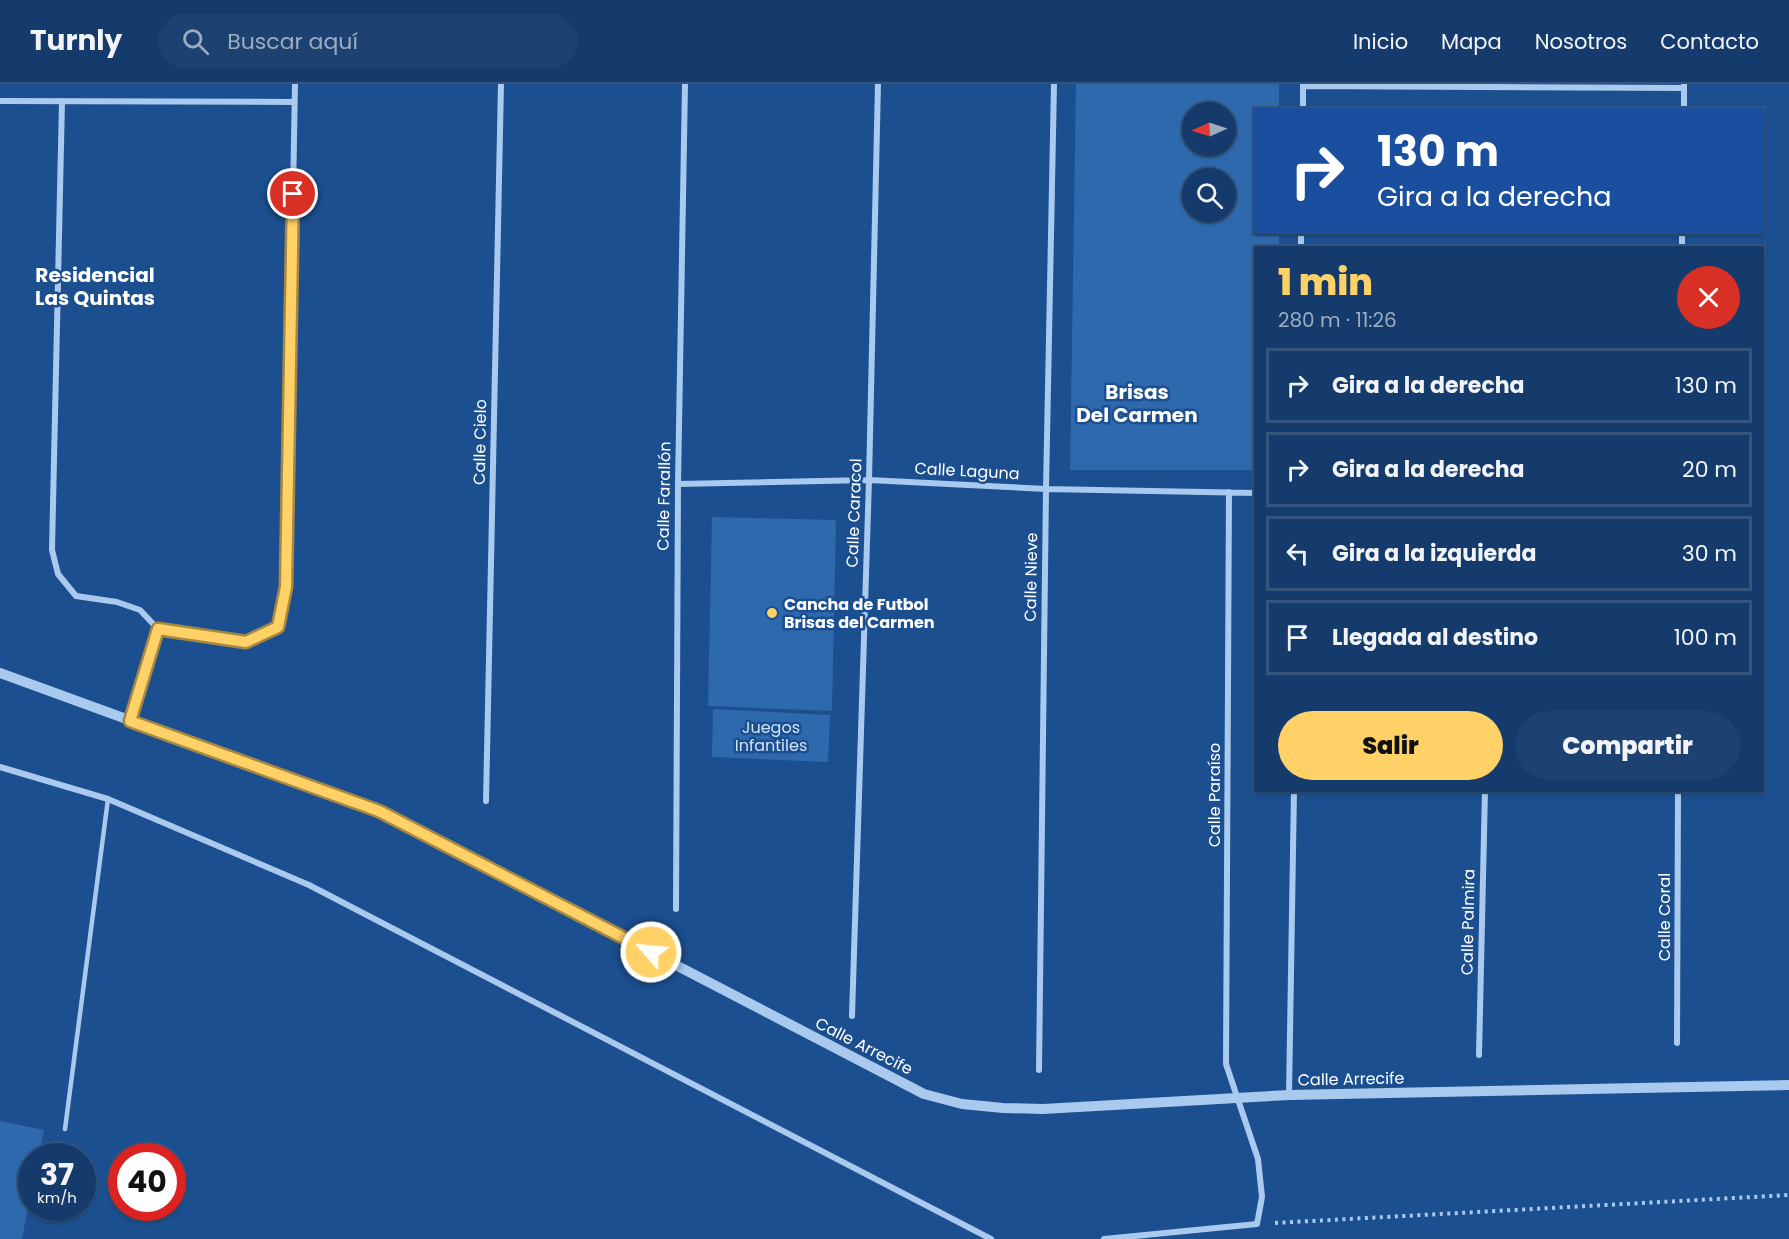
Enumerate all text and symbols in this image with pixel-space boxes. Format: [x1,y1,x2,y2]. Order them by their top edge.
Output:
search box [158,14,578,68]
text: Turnly [30,21,122,60]
icon: search [179,25,212,58]
text: Buscar aquí [227,26,358,57]
text: Inicio [1353,27,1408,56]
text: Mapa [1441,27,1502,56]
text: Nosotros [1535,27,1627,56]
text: Contacto [1660,27,1759,56]
north arrow [1182,102,1236,156]
map controls [1182,102,1236,222]
text: 130 m [1377,122,1499,181]
icon: right [1278,132,1356,210]
pin [267,168,318,219]
button: search [1182,168,1236,222]
icon: arrive [276,177,309,210]
text: Gira a la derecha [1377,178,1611,215]
text: 1 min [1278,257,1373,308]
district label: Residencial Las Quintas [35,261,155,312]
button: close [1677,266,1740,329]
text: 280 m · 11:26 [1278,306,1397,334]
icon: right [1281,369,1314,402]
text: Gira a la derecha [1332,370,1525,401]
text: 130 m [1675,370,1737,401]
district label: Brisas Del Carmen [1076,378,1198,429]
street label: Calle Cielo [468,399,492,485]
street label: Calle Farallón [652,441,676,551]
icon: right [1281,453,1314,486]
text: Gira a la derecha [1332,454,1525,485]
text: 20 m [1682,454,1737,485]
street label: Calle Laguna [914,457,1020,485]
street label: Calle Caracol [841,458,867,568]
street label: Calle Nieve [1019,532,1043,622]
icon: left [1281,537,1314,570]
text: Gira a la izquierda [1332,538,1536,569]
text: 30 m [1682,538,1737,569]
place label: Cancha de Futbol Brisas del Carmen [784,593,935,634]
marker: Cancha de Futbol Brisas del Carmen [765,606,779,620]
icon: arrive [1281,621,1314,654]
text: Llegada al destino [1332,622,1538,653]
text: 100 m [1674,622,1737,653]
button: Salir [1278,711,1503,780]
button: Compartir [1515,711,1740,780]
park label: Juegos Infantiles [735,716,807,757]
street label: Calle Paraíso [1203,743,1226,847]
street label: Calle Palmira [1456,869,1480,975]
street label: Calle Coral [1653,873,1676,961]
position arrow [619,920,683,984]
street label: Calle Arrecife [811,1012,917,1081]
street label: Calle Arrecife [1297,1067,1405,1091]
speed limit sign: 40 [108,1143,186,1221]
text: 37 [40,1153,74,1196]
text: km/h [37,1187,77,1208]

